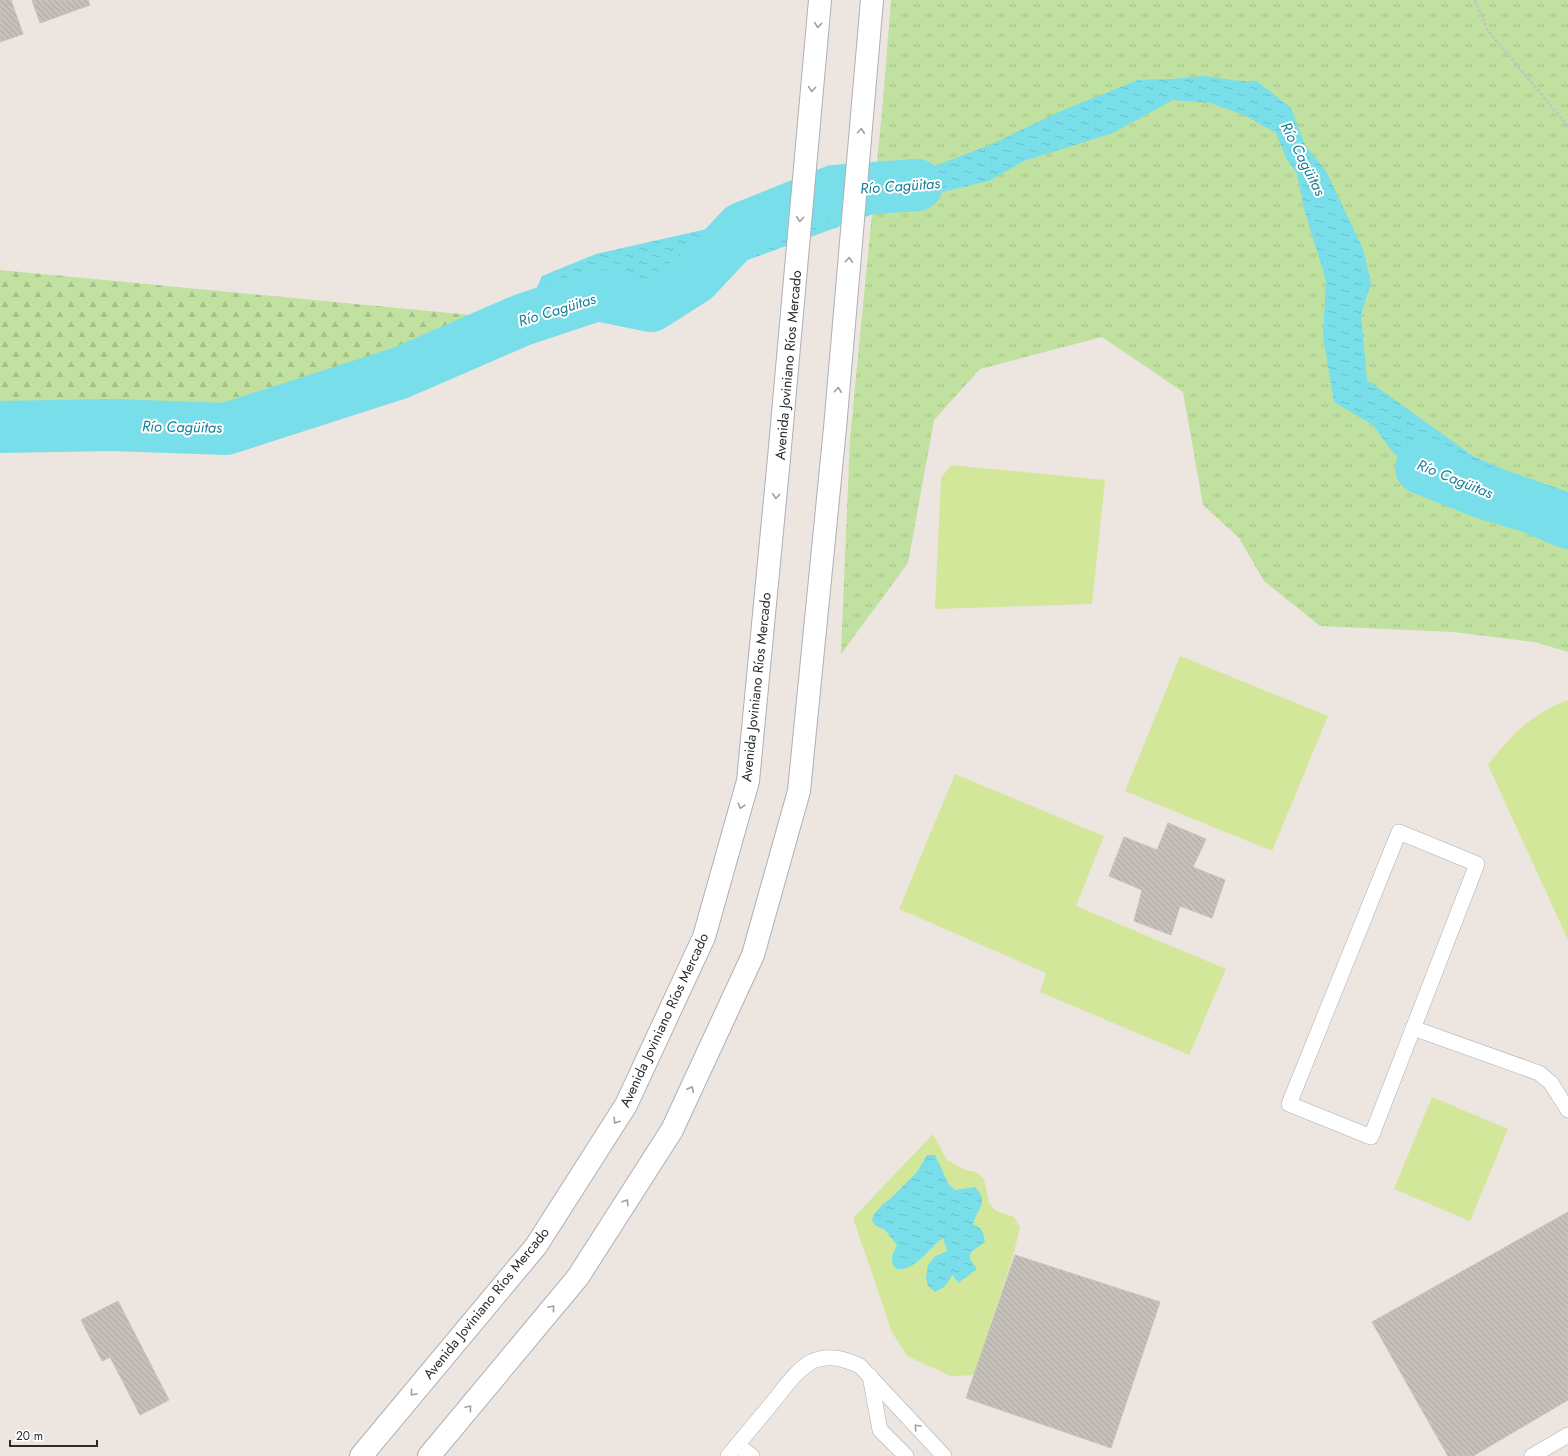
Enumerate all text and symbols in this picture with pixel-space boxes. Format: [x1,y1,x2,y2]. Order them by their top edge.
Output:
one-way arrow [813,22,822,28]
one-way arrow [807,86,816,92]
water label: Río Cagüitas [1275,118,1331,200]
one-way arrow [856,128,865,134]
water label: Río Cagüitas [859,172,941,200]
one-way arrow [796,216,805,222]
one-way arrow [845,257,854,263]
street label: Avenida Joviniano Ríos Mercado [770,269,806,461]
water label: Río Cagüitas [516,288,599,332]
one-way arrow [834,387,843,393]
water label: Río Cagüitas [142,415,222,439]
water label: Río Cagüitas [1414,454,1496,504]
one-way arrow [771,493,780,499]
street label: Avenida Joviniano Ríos Mercado [736,591,776,783]
one-way arrow [737,802,746,809]
street label: Avenida Joviniano Ríos Mercado [615,929,713,1110]
one-way arrow [686,1086,694,1094]
one-way arrow [613,1117,621,1124]
one-way arrow [621,1199,629,1206]
street label: Avenida Joviniano Ríos Mercado [418,1222,554,1383]
one-way arrow [547,1306,554,1313]
one-way arrow [411,1388,418,1396]
one-way arrow [464,1406,471,1413]
scale bar [10,1422,97,1448]
one-way arrow [915,1424,922,1432]
text: 20 m [16,1427,43,1445]

